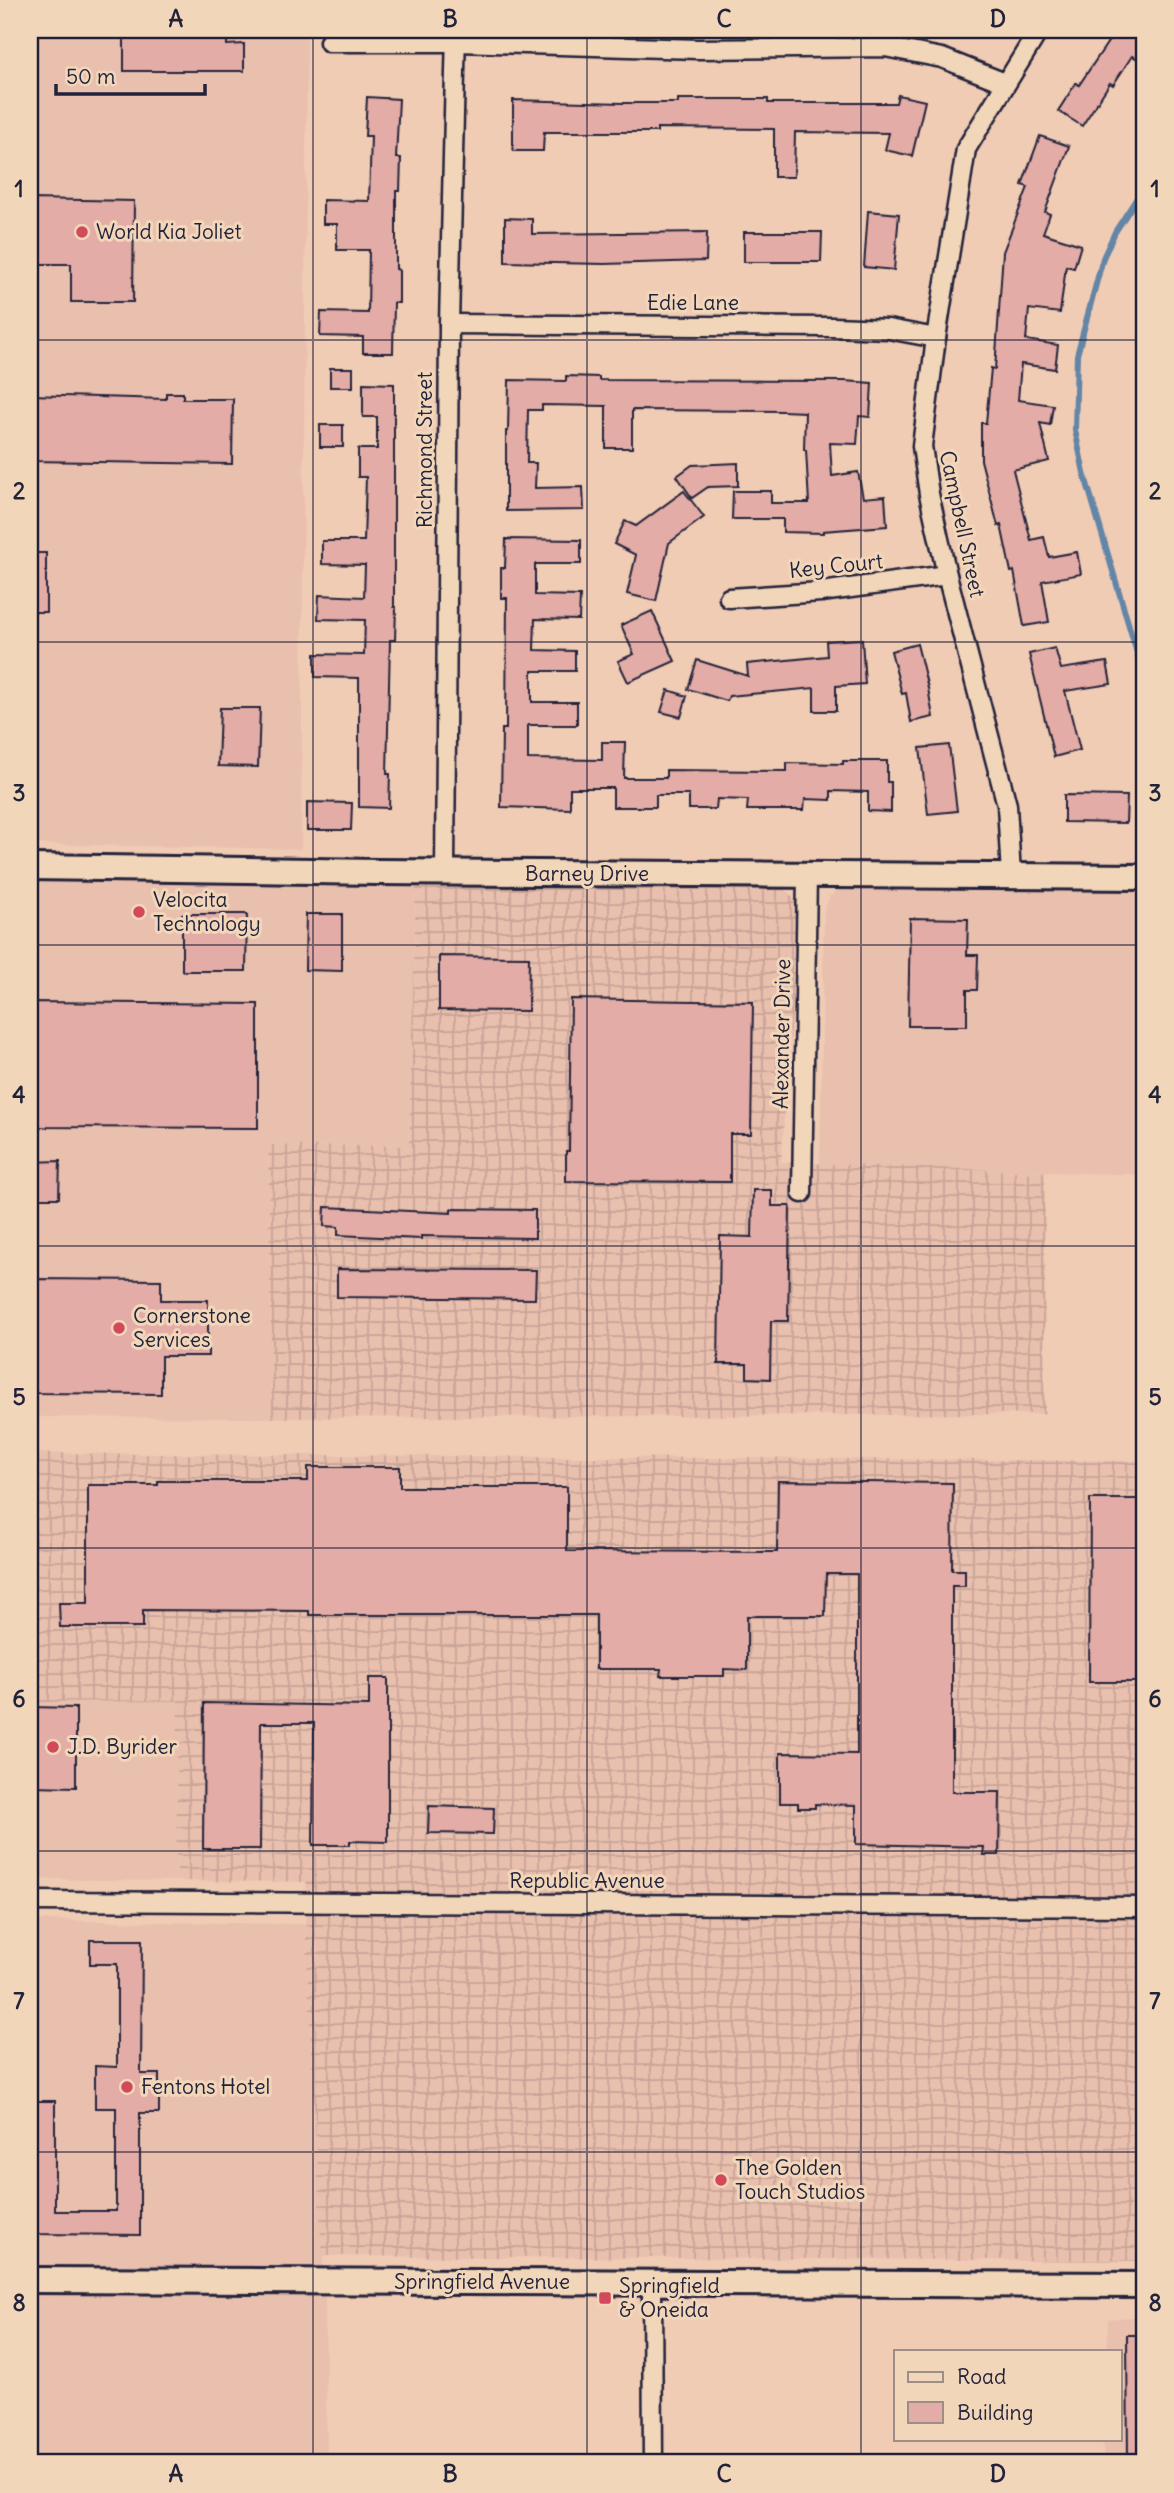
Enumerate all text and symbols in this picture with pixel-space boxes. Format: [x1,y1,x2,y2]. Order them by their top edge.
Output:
text: A [169,4,184,33]
text: B [442,4,458,33]
text: C [716,4,732,33]
text: D [990,4,1006,33]
scale bar [56,52,205,96]
text: 50 m [66,63,115,90]
text: 1 [14,174,24,203]
text: 1 [1150,174,1160,203]
place label: World Kia Joliet [96,218,242,245]
marker: World Kia Joliet [74,224,90,240]
street label: Edie Lane [647,289,739,316]
street label: Richmond Street [411,372,438,528]
street label: Campbell Street [934,448,991,600]
text: 2 [13,476,26,505]
text: 2 [1149,476,1162,505]
street label: Key Court [788,547,884,584]
text: 3 [12,778,26,807]
text: 3 [1148,778,1162,807]
street label: Barney Drive [525,860,649,887]
place label: Velocita Technology [153,886,261,937]
marker: Velocita Technology [131,904,147,920]
street label: Alexander Drive [767,959,796,1109]
text: 4 [12,1080,26,1109]
text: 4 [1148,1080,1162,1109]
place label: Cornerstone Services [133,1302,251,1353]
marker: Cornerstone Services [111,1320,127,1336]
text: 5 [12,1382,26,1411]
text: 5 [1148,1382,1162,1411]
text: 6 [12,1684,26,1713]
text: 6 [1148,1684,1162,1713]
place label: J.D. Byrider [67,1733,177,1760]
marker: J.D. Byrider [45,1739,61,1755]
street label: Republic Avenue [509,1867,665,1894]
text: 7 [13,1986,25,2015]
text: 7 [1149,1986,1161,2015]
place label: Fentons Hotel [141,2073,270,2100]
marker: Fentons Hotel [119,2079,135,2095]
place label: The Golden Touch Studios [735,2154,865,2205]
marker: The Golden Touch Studios [713,2172,729,2188]
street label: Springfield Avenue [394,2268,570,2295]
place label: Springfield & Oneida [619,2272,720,2323]
text: 8 [12,2288,26,2317]
text: 8 [1148,2288,1162,2317]
marker: Springfield & Oneida [597,2290,613,2306]
legend [894,2350,1122,2440]
text: Road [957,2363,1006,2390]
text: Building [957,2399,1033,2426]
text: A [169,2459,184,2488]
text: B [442,2459,458,2488]
text: C [716,2459,732,2488]
text: D [990,2459,1006,2488]

